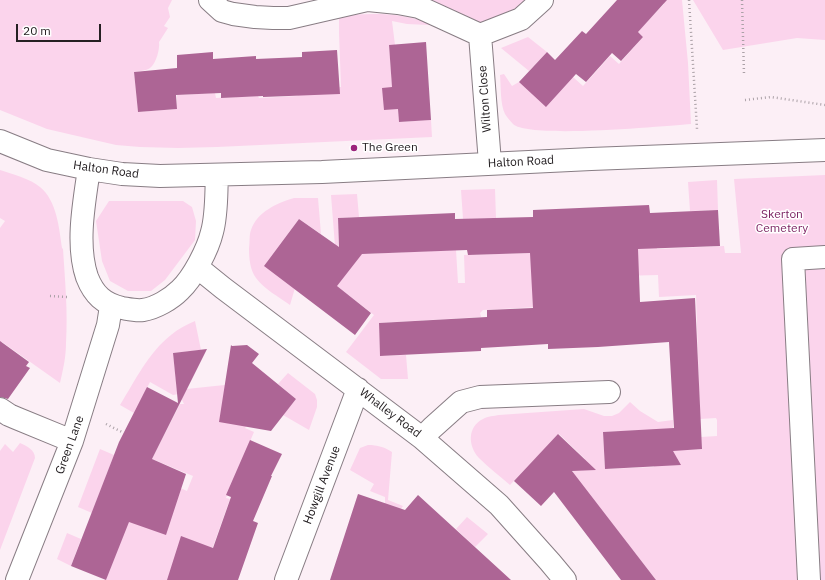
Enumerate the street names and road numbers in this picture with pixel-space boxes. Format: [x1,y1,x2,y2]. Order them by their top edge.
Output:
street label: Wilton Close [475,65,495,133]
street label: Halton Road [488,153,554,171]
street label: Halton Road [72,158,140,182]
street label: Whalley Road [356,385,424,441]
street label: Green Lane [53,414,87,476]
street label: Howgill Avenue [300,444,344,526]

